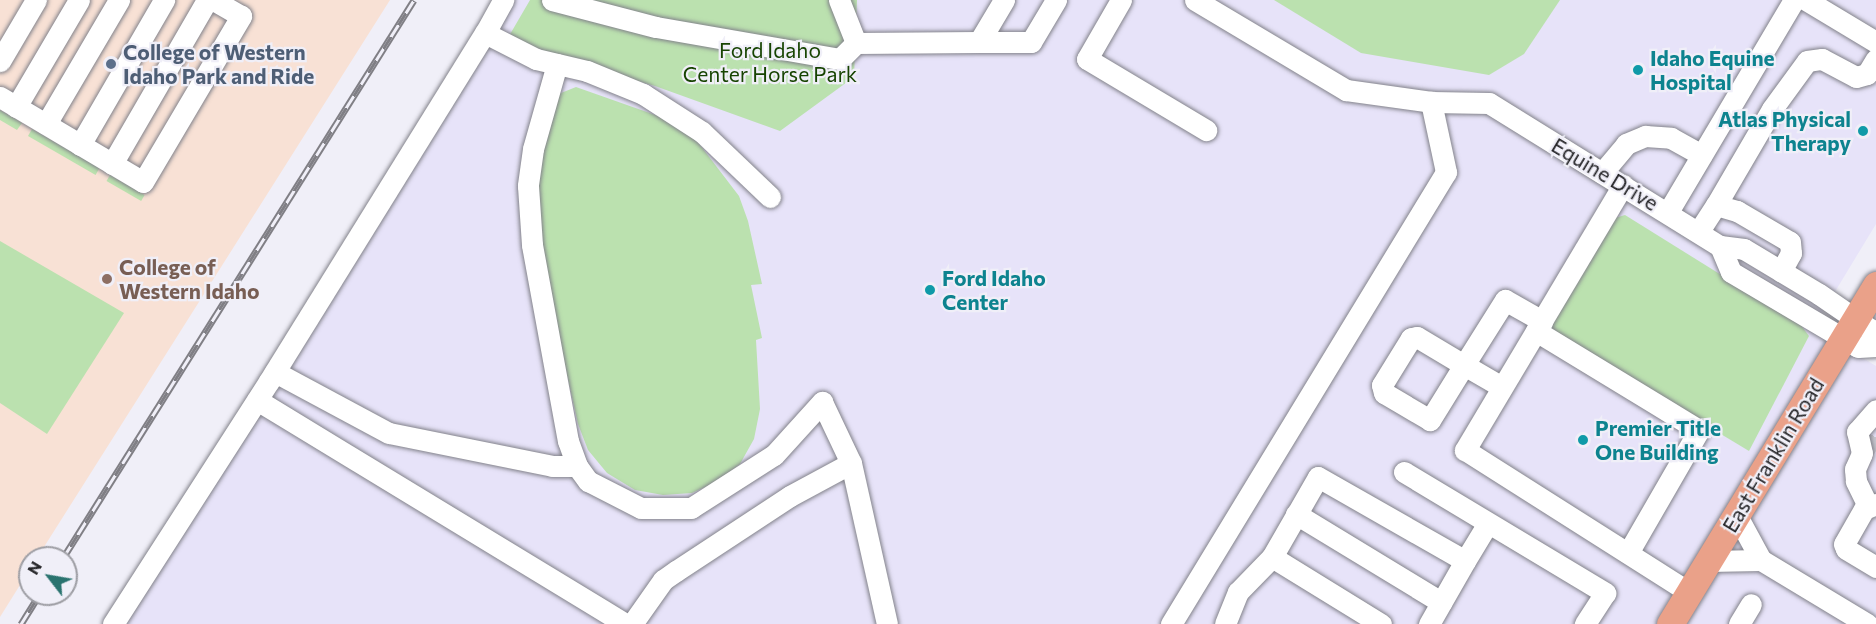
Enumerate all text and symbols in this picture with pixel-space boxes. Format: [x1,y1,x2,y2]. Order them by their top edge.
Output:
park label: Ford Idaho Center Horse Park [683,37,857,87]
place label: College of Western Idaho Park and Ride [123,39,314,89]
place label: Idaho Equine Hospital [1650,45,1775,95]
marker: College of Western Idaho Park and Ride [104,57,118,71]
marker: Idaho Equine Hospital [1631,63,1645,77]
place label: Atlas Physical Therapy [1718,106,1851,156]
marker: Atlas Physical Therapy [1856,124,1870,138]
street label: Equine Drive [1547,132,1663,216]
place label: College of Western Idaho [119,254,260,304]
place label: Ford Idaho Center [942,265,1046,315]
marker: College of Western Idaho [100,272,114,286]
marker: Ford Idaho Center [923,283,937,297]
street label: East Franklin Road [1717,373,1829,537]
place label: Premier Title One Building [1595,415,1721,465]
marker: Premier Title One Building [1576,433,1590,447]
north arrow [18,546,78,606]
text: N [23,557,45,578]

